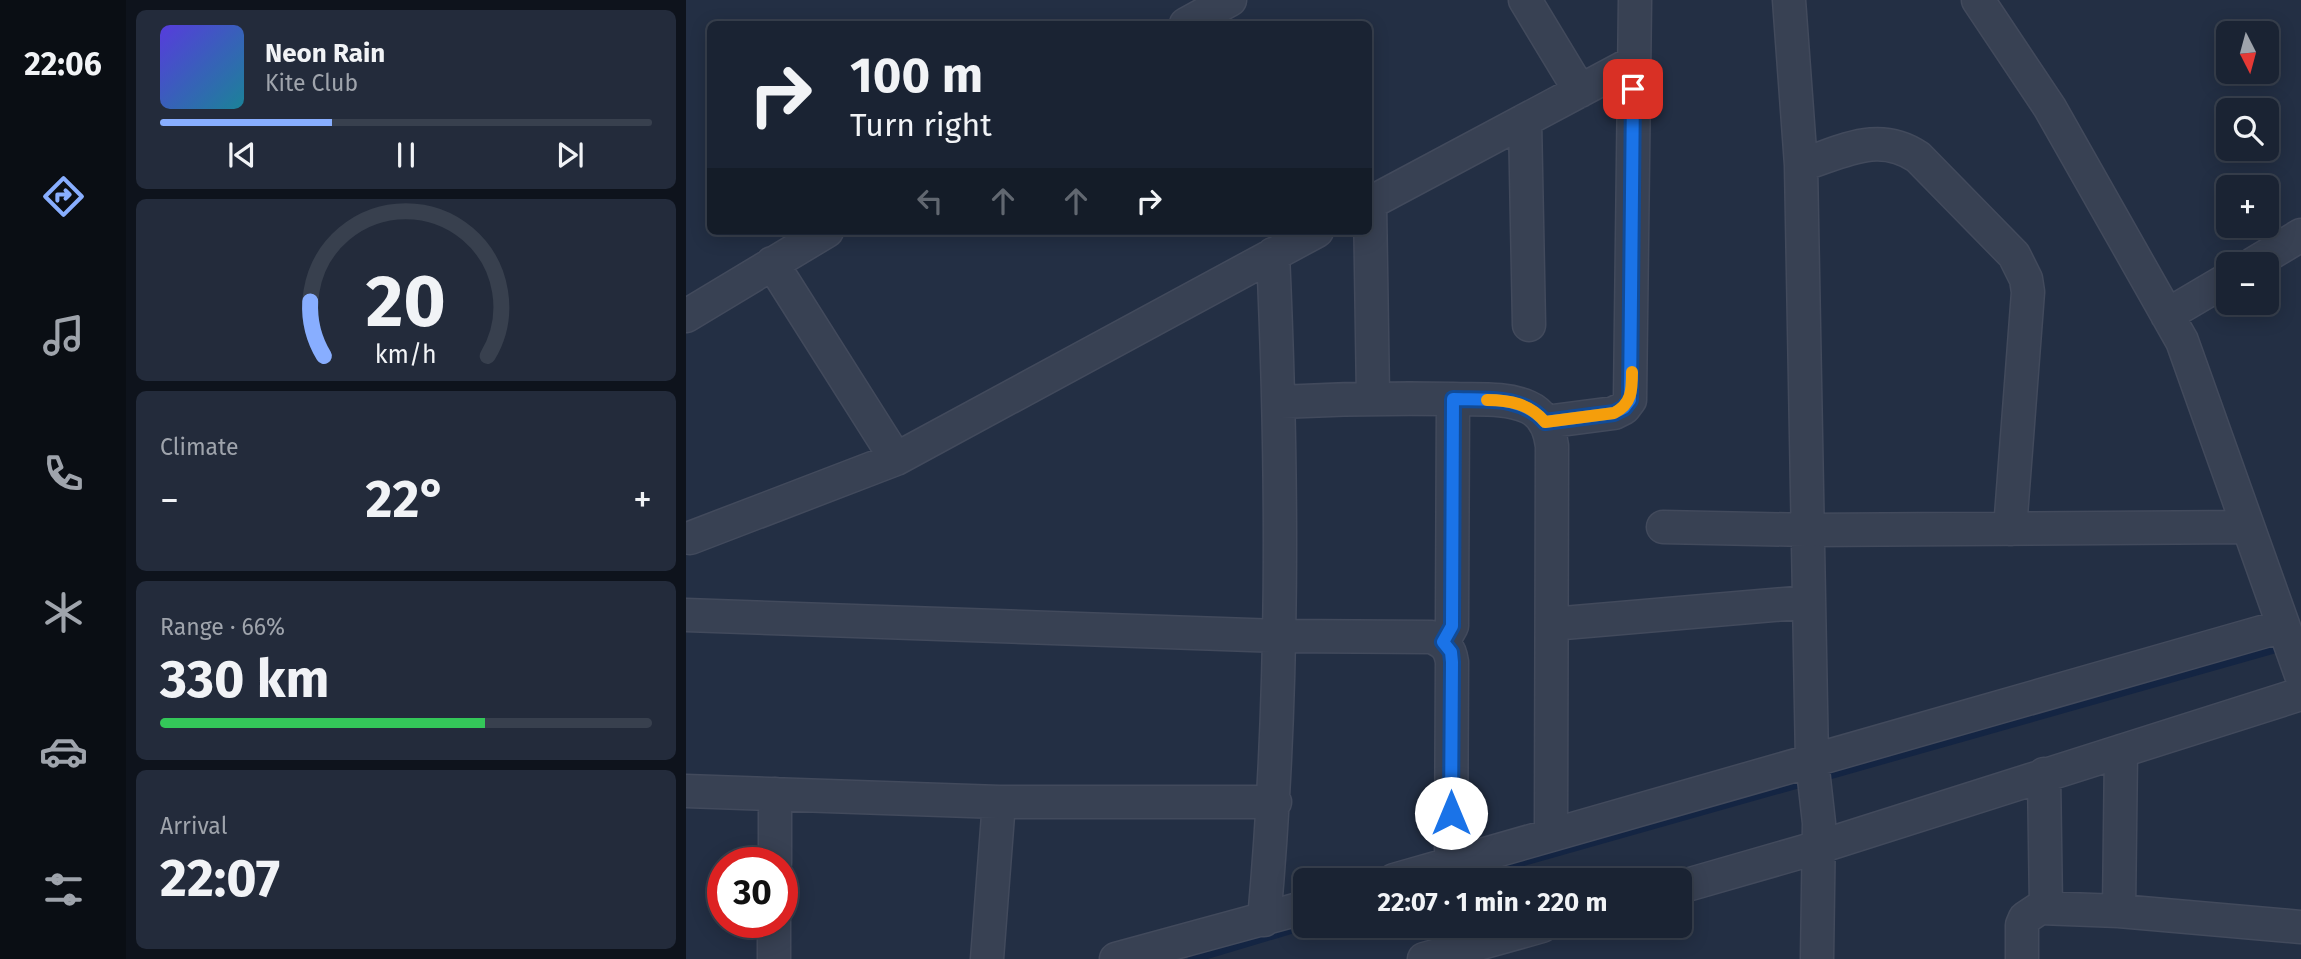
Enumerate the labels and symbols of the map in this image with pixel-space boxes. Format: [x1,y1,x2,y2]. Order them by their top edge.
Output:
north arrow [2216,21,2278,84]
pin [1603,59,1663,119]
position arrow [1414,776,1488,850]
speed limit sign: 30 [707,847,798,938]

